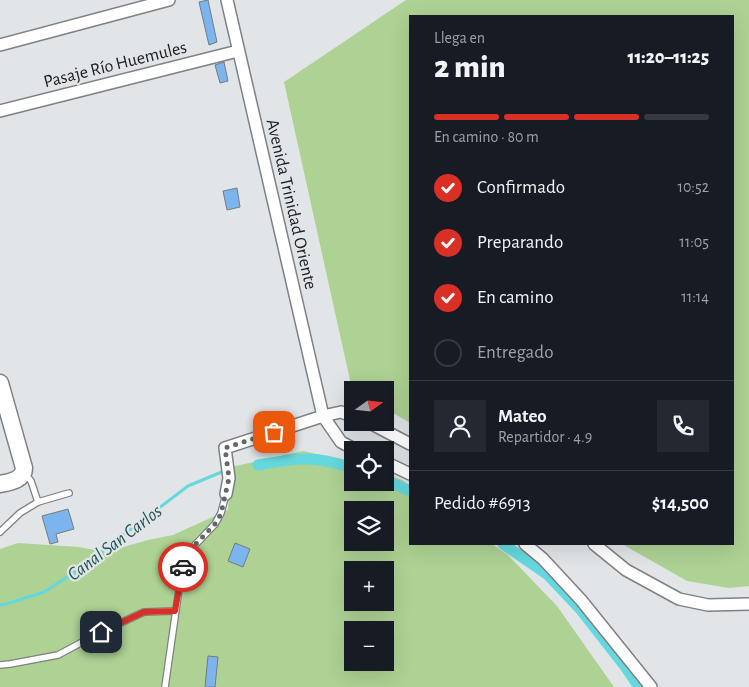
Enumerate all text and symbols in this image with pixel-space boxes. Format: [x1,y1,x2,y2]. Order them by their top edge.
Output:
text: Llega en [434,30,485,46]
street label: Pasaje Río Huemules [42,38,189,91]
text: 11:20–11:25 [627,48,709,67]
text: 2 min [434,51,506,83]
street label: Avenida Trinidad Oriente [263,117,319,291]
text: En camino · 80 m [434,129,539,145]
icon: check [434,174,462,202]
text: Confirmado [477,178,565,197]
text: 10:52 [677,179,709,195]
icon: check [434,229,462,257]
text: Preparando [477,233,563,252]
text: 11:05 [679,234,709,250]
icon: check [434,284,462,312]
text: En camino [477,288,554,307]
text: 11:14 [681,289,709,305]
text: Entregado [477,343,553,362]
north arrow [344,381,394,431]
map controls [344,381,394,671]
button: person [434,400,486,452]
button: phone [657,400,709,452]
text: Mateo [498,407,547,426]
pin [253,411,295,453]
icon: bag [260,418,288,446]
text: Repartidor · 4.9 [498,429,592,445]
button: locate [344,441,394,491]
text: Pedido #6913 [434,494,531,513]
text: $14,500 [652,494,709,513]
button: layers [344,501,394,551]
water label: Canal San Carlos [64,502,166,585]
courier [158,542,208,592]
icon: car [169,553,197,581]
button: + [344,561,394,611]
pin [80,611,122,653]
icon: home [87,618,115,646]
button: − [344,621,394,671]

